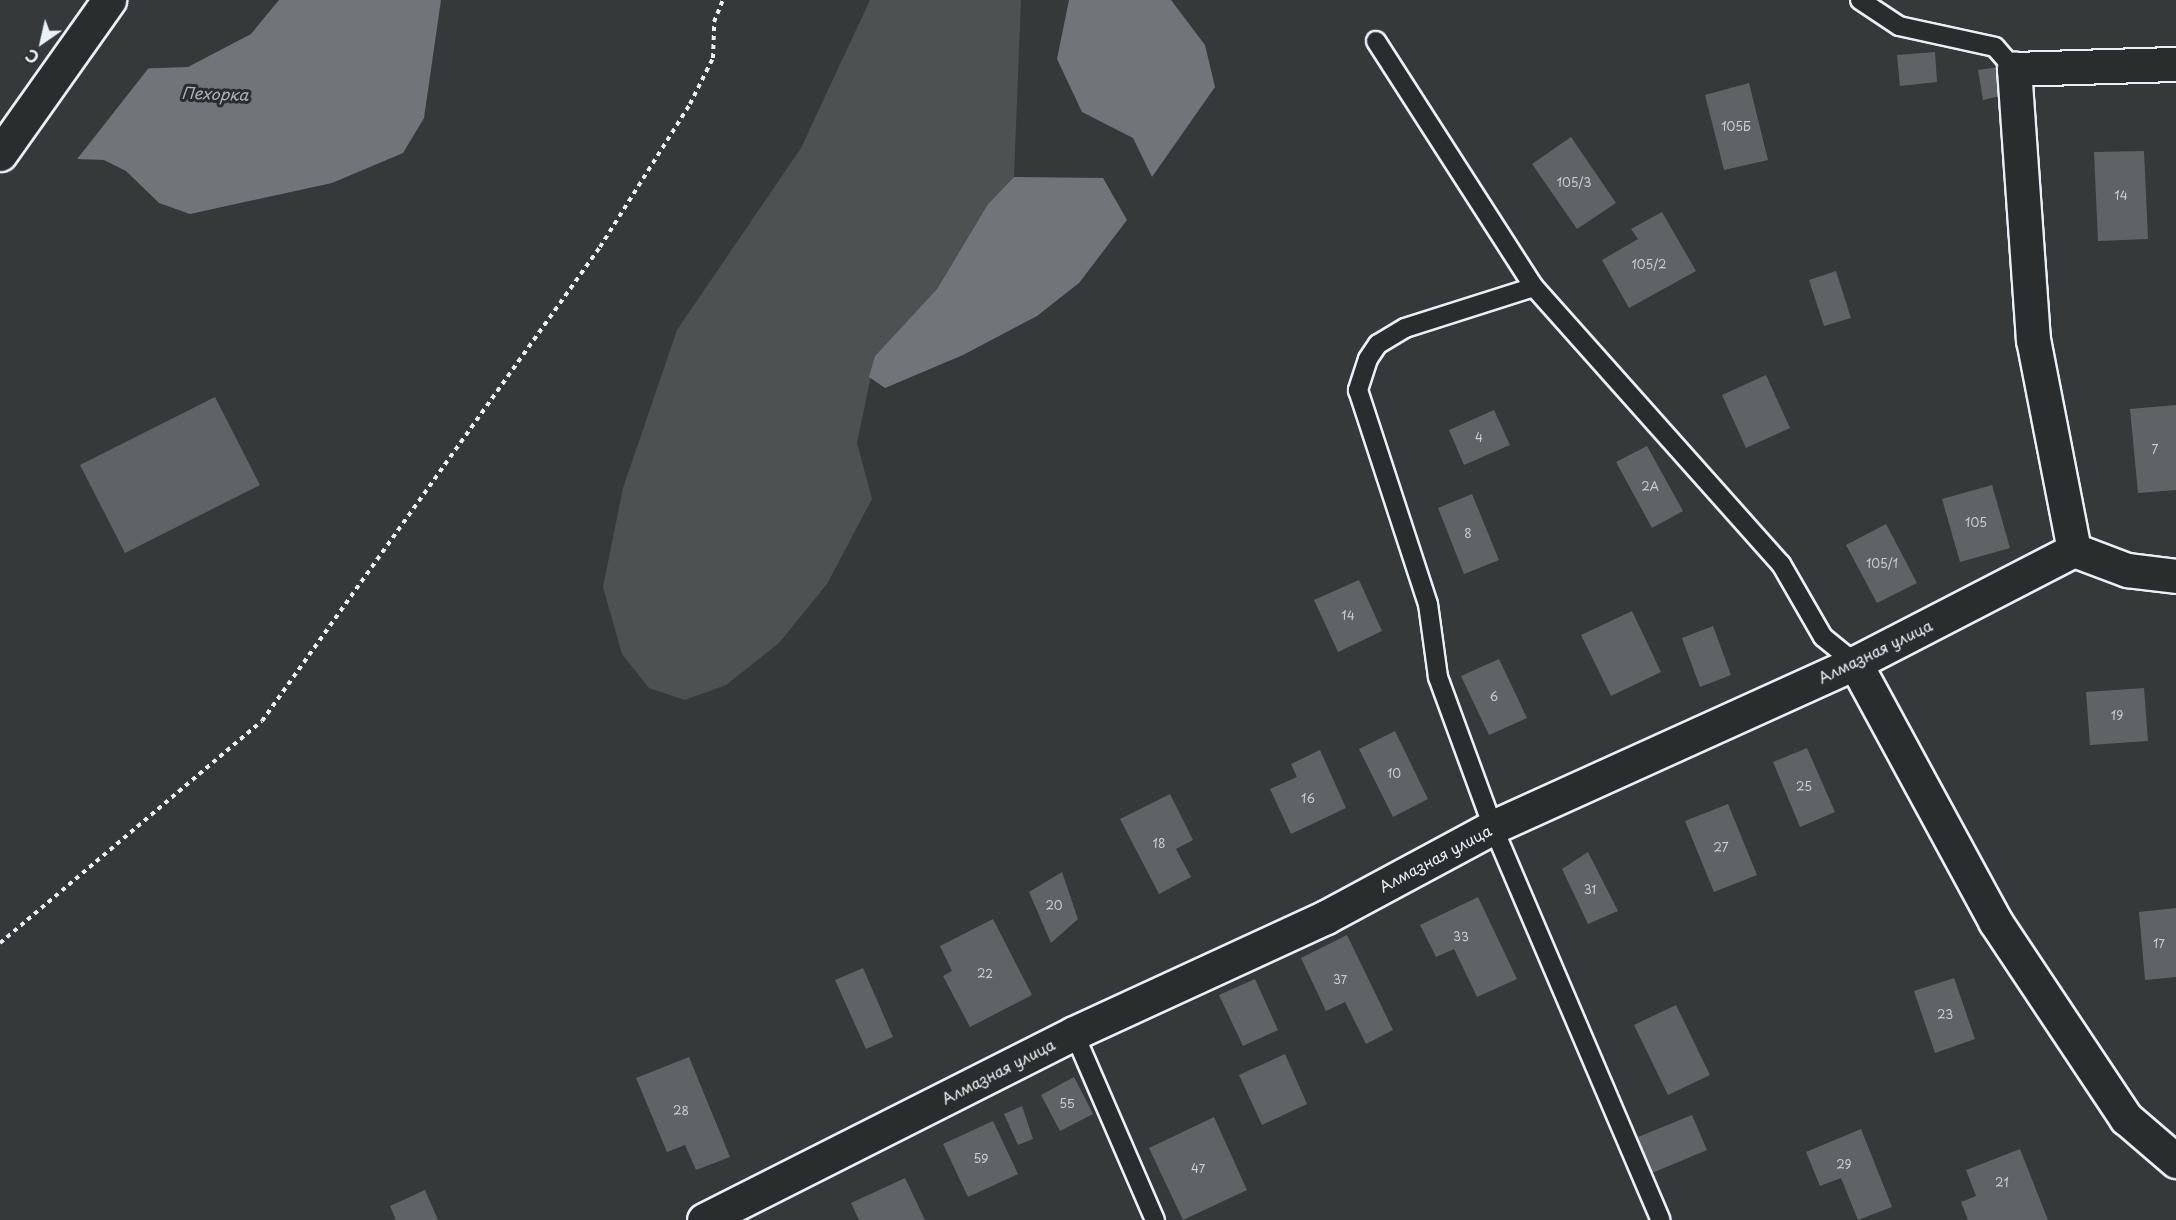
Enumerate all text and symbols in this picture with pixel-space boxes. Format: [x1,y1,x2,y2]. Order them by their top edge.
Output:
north arrow [12,12,72,72]
text: С [20,44,44,70]
water label: Пехорка [181,82,249,104]
house number: 105Б [1721,120,1751,134]
house number: 105/3 [1557,176,1591,190]
house number: 14 [2114,189,2128,203]
house number: 105/2 [1631,258,1667,272]
house number: 4 [1475,431,1483,445]
house number: 7 [2152,443,2158,457]
house number: 2А [1641,480,1659,494]
house number: 105 [1965,516,1987,530]
house number: 8 [1464,527,1472,541]
house number: 105/1 [1866,557,1898,571]
house number: 14 [1341,609,1355,623]
street label: Алмазная улица [1815,615,1935,687]
house number: 6 [1490,690,1498,704]
house number: 19 [2111,709,2123,723]
house number: 10 [1387,767,1401,781]
house number: 25 [1796,780,1812,794]
house number: 16 [1301,792,1315,806]
street label: Алмазная улица [1375,821,1495,895]
house number: 18 [1153,837,1165,851]
house number: 27 [1714,841,1728,855]
house number: 31 [1584,883,1596,897]
house number: 20 [1045,899,1063,913]
house number: 33 [1453,930,1469,944]
house number: 17 [2153,937,2165,951]
house number: 22 [977,967,993,981]
house number: 37 [1333,973,1347,987]
house number: 23 [1937,1008,1953,1022]
street label: Алмазная улица [938,1034,1058,1108]
house number: 55 [1059,1097,1075,1111]
house number: 28 [673,1104,689,1118]
house number: 59 [974,1152,988,1166]
house number: 29 [1836,1158,1852,1172]
house number: 47 [1191,1162,1205,1176]
house number: 21 [1995,1176,2009,1190]

